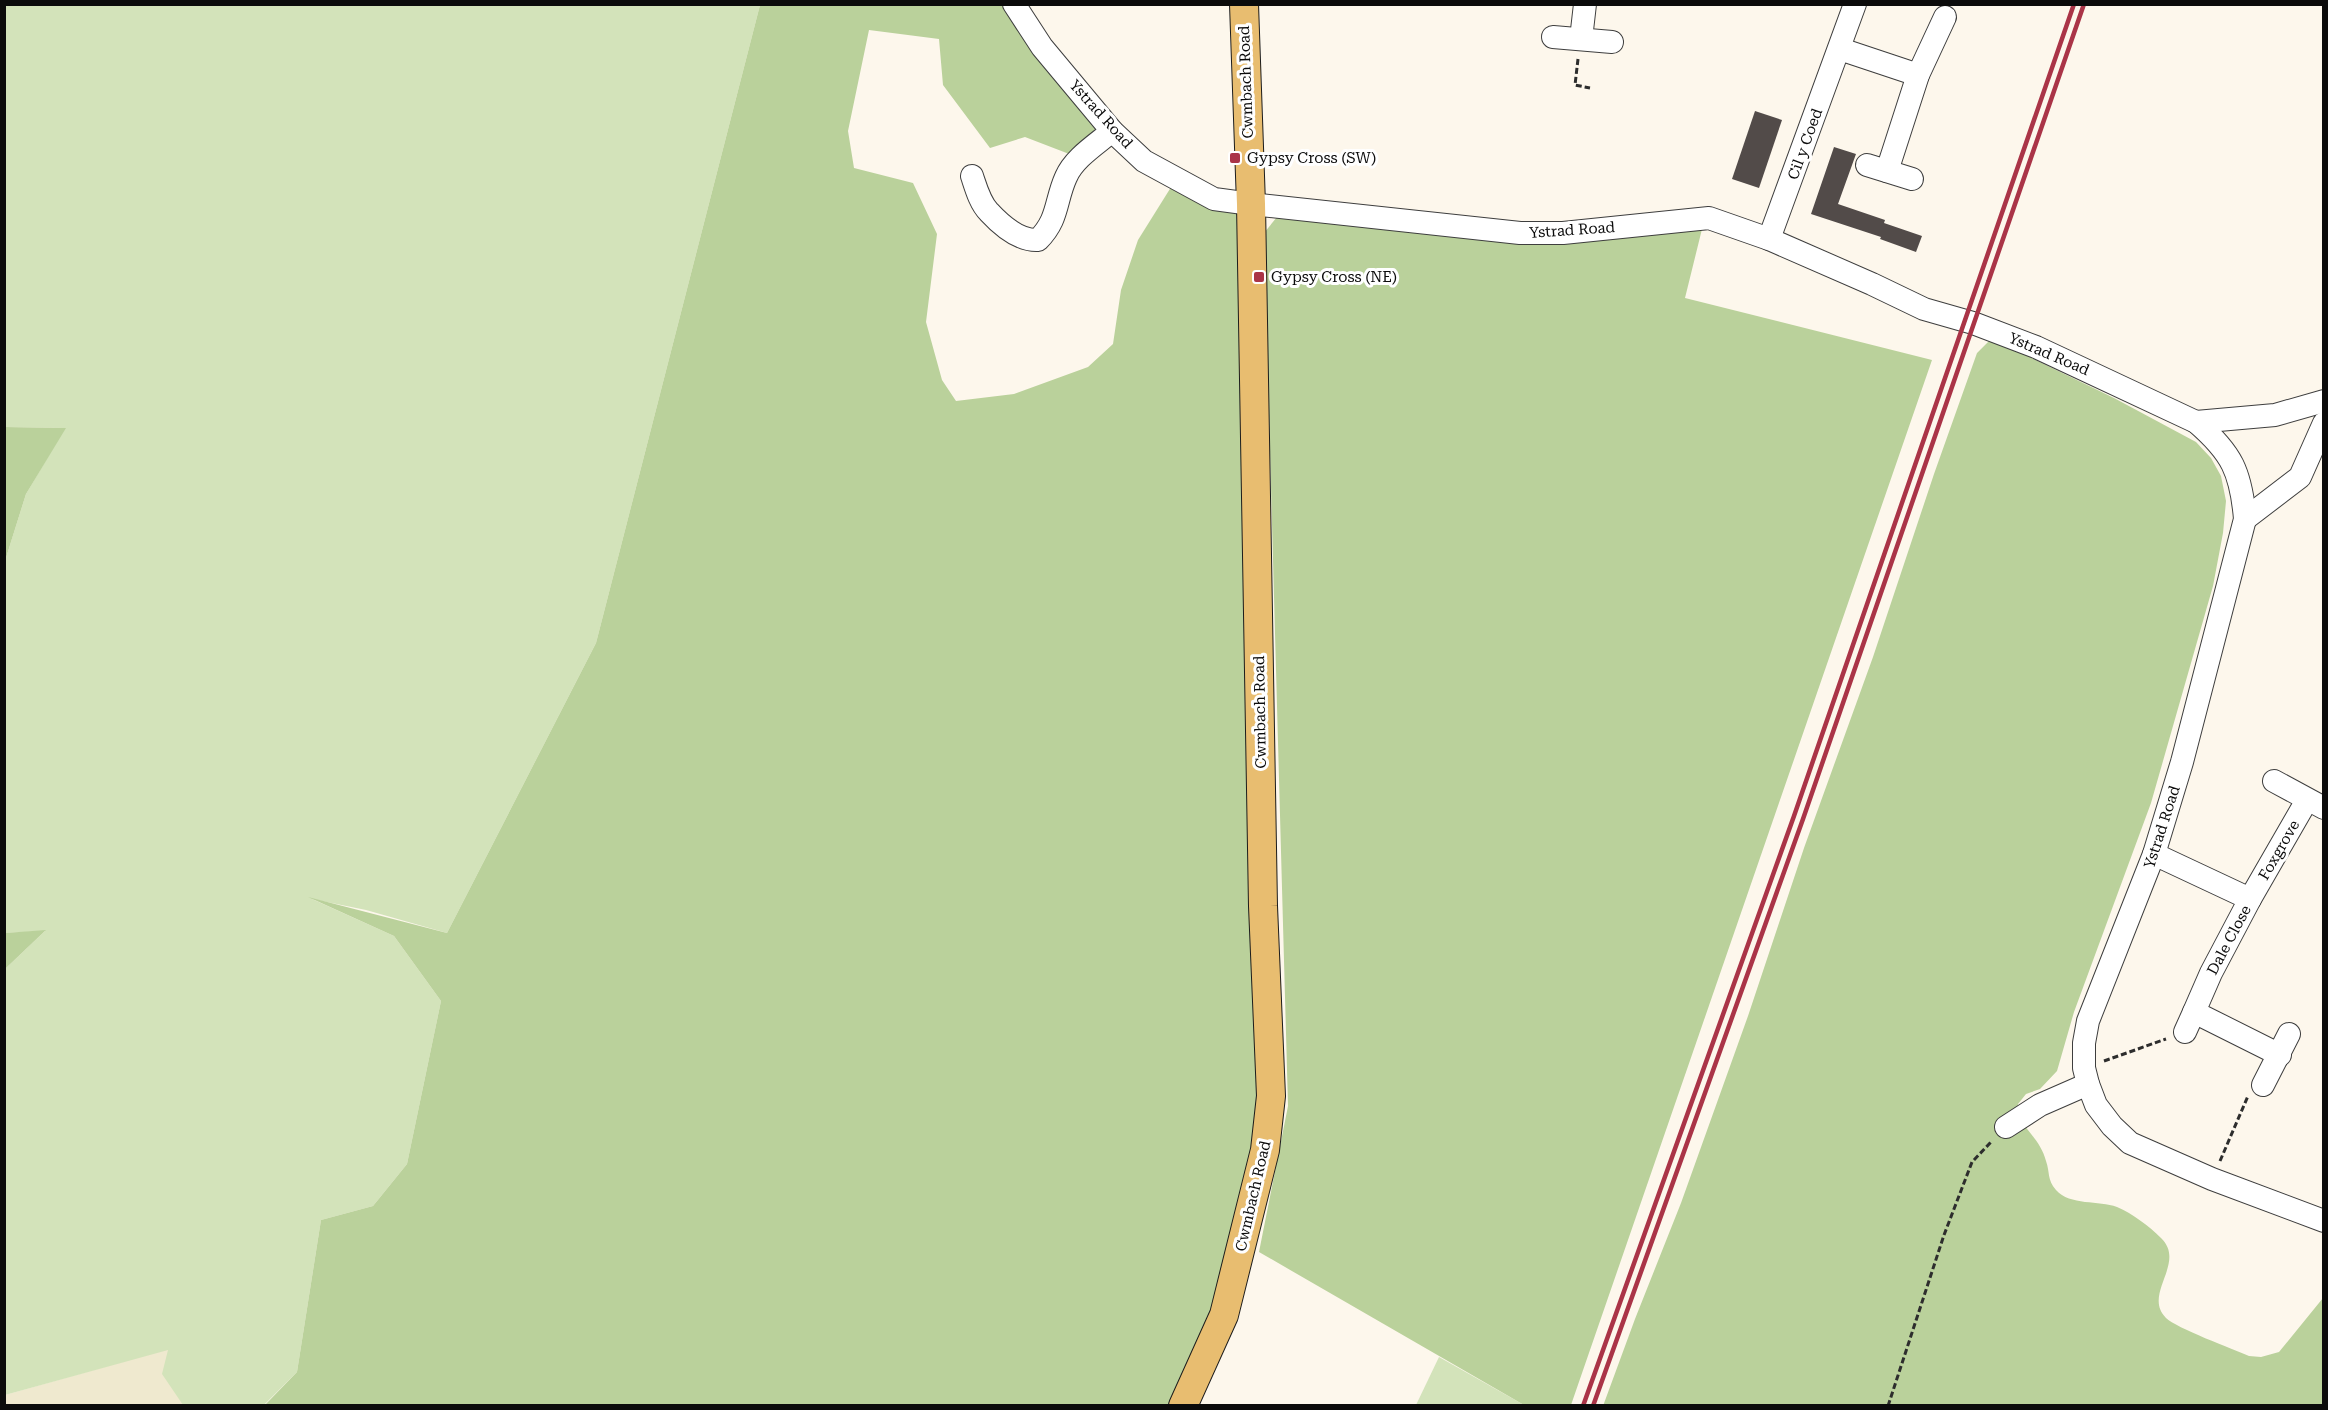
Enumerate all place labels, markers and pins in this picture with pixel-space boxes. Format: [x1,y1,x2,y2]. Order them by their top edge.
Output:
place label: Gypsy Cross (SW) [1247,149,1376,167]
marker: Gypsy Cross (SW) [1228,151,1242,165]
place label: Gypsy Cross (NE) [1271,268,1397,286]
marker: Gypsy Cross (NE) [1252,270,1266,284]

